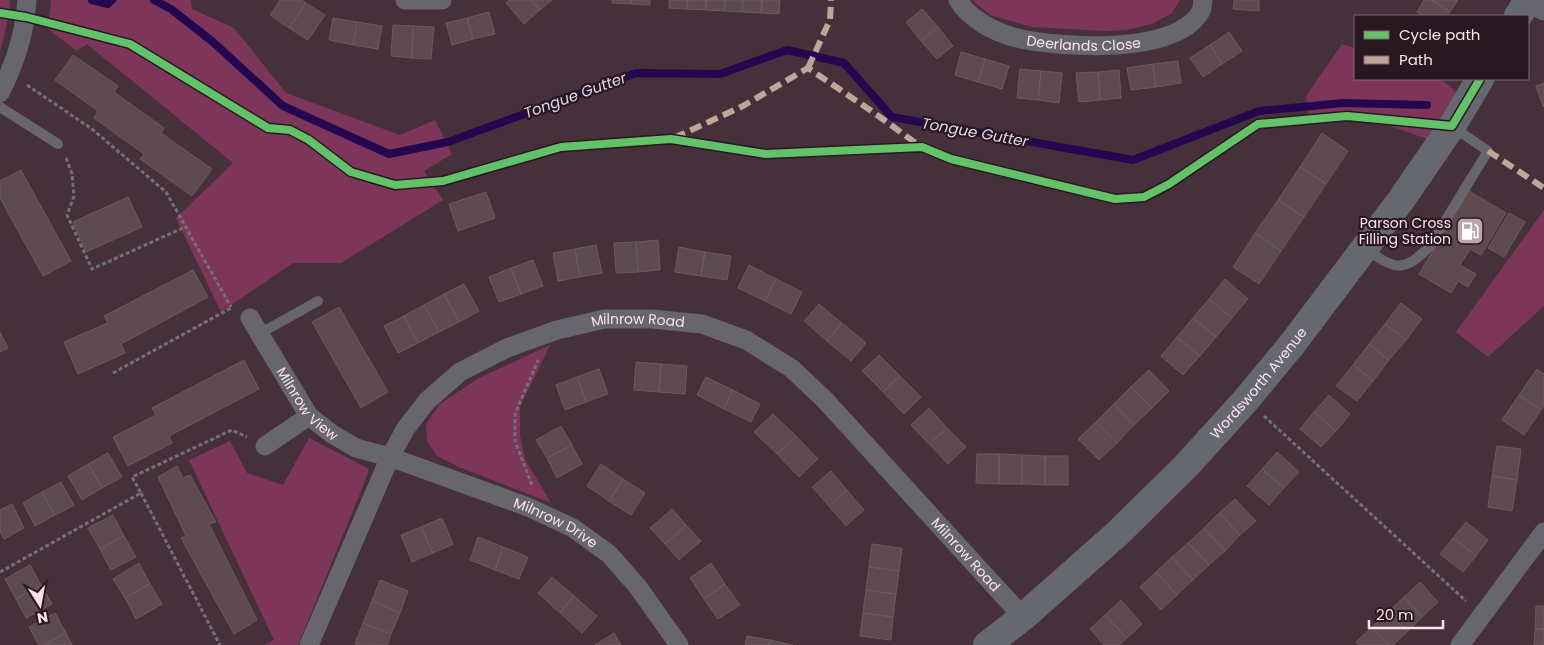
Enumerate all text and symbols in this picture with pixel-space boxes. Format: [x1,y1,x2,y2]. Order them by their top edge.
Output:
legend [1354,15,1529,80]
text: Cycle path [1399,24,1480,45]
street label: Deerlands Close [1025,30,1142,56]
text: Path [1399,49,1433,70]
water label: Tongue Gutter [521,67,630,123]
water label: Tongue Gutter [920,112,1030,152]
place label: Parson Cross Filling Station [1359,213,1451,249]
fuel station icon: Parson Cross Filling Station [1455,216,1485,246]
street label: Milnrow Road [589,309,686,332]
street label: Wordsworth Avenue [1205,323,1312,443]
street label: Milnrow View [272,363,343,446]
street label: Milnrow Drive [511,493,602,553]
street label: Milnrow Road [927,513,1005,596]
north arrow [15,580,65,630]
scale bar [1369,598,1443,630]
text: 20 m [1376,604,1414,625]
text: N [35,607,50,629]

